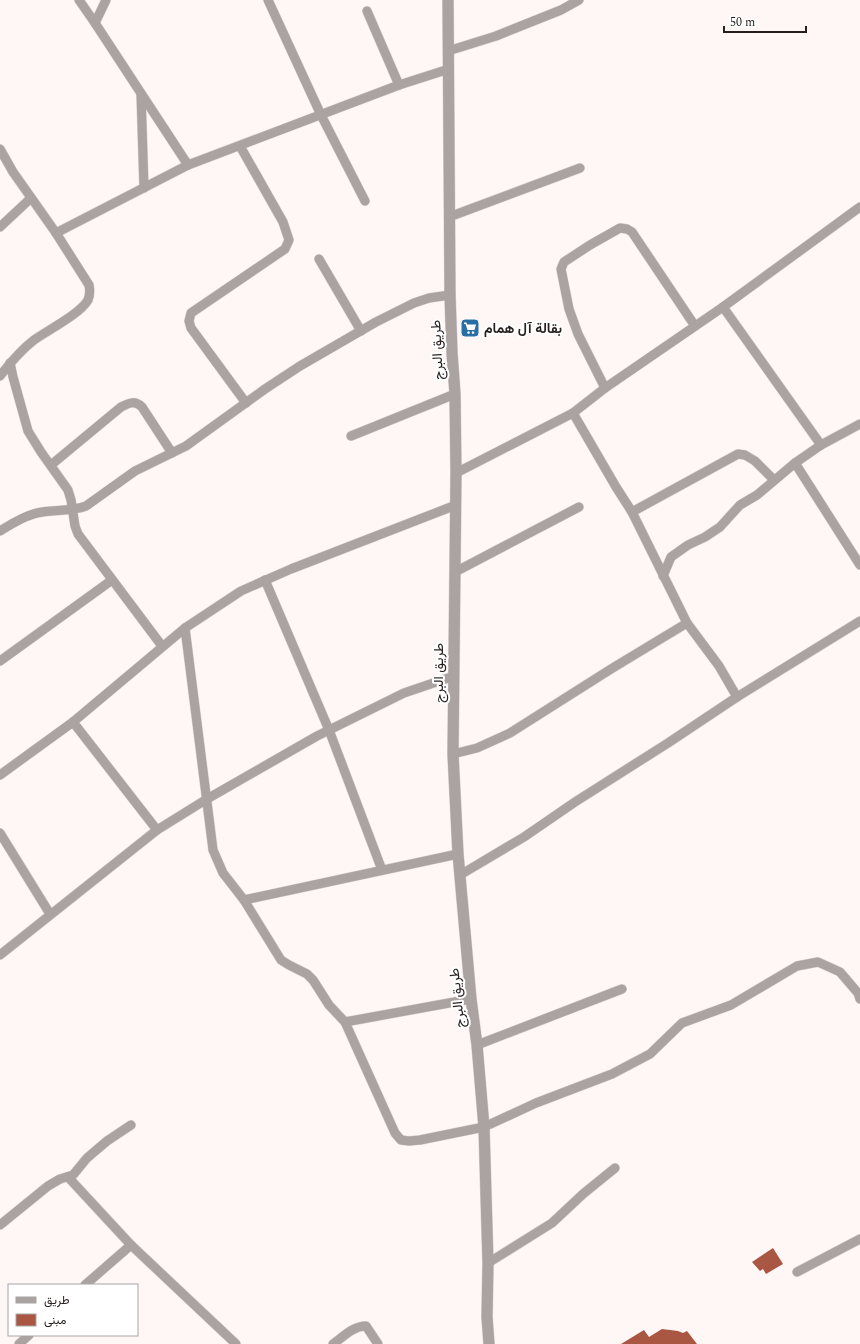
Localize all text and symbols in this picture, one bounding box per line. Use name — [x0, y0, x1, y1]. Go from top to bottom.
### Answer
scale bar — [724, 8, 806, 34]
text: 50 m — [730, 13, 755, 32]
supermarket icon: بقالة آل همام — [459, 317, 481, 339]
place label: بقالة آل همام — [484, 318, 562, 339]
street label: طريق البرج — [425, 319, 449, 381]
street label: طريق البرج — [428, 643, 449, 703]
street label: طريق البرج — [443, 967, 471, 1029]
legend — [8, 1284, 138, 1336]
text: طريق — [44, 1291, 70, 1310]
text: مبنى — [44, 1311, 66, 1330]

